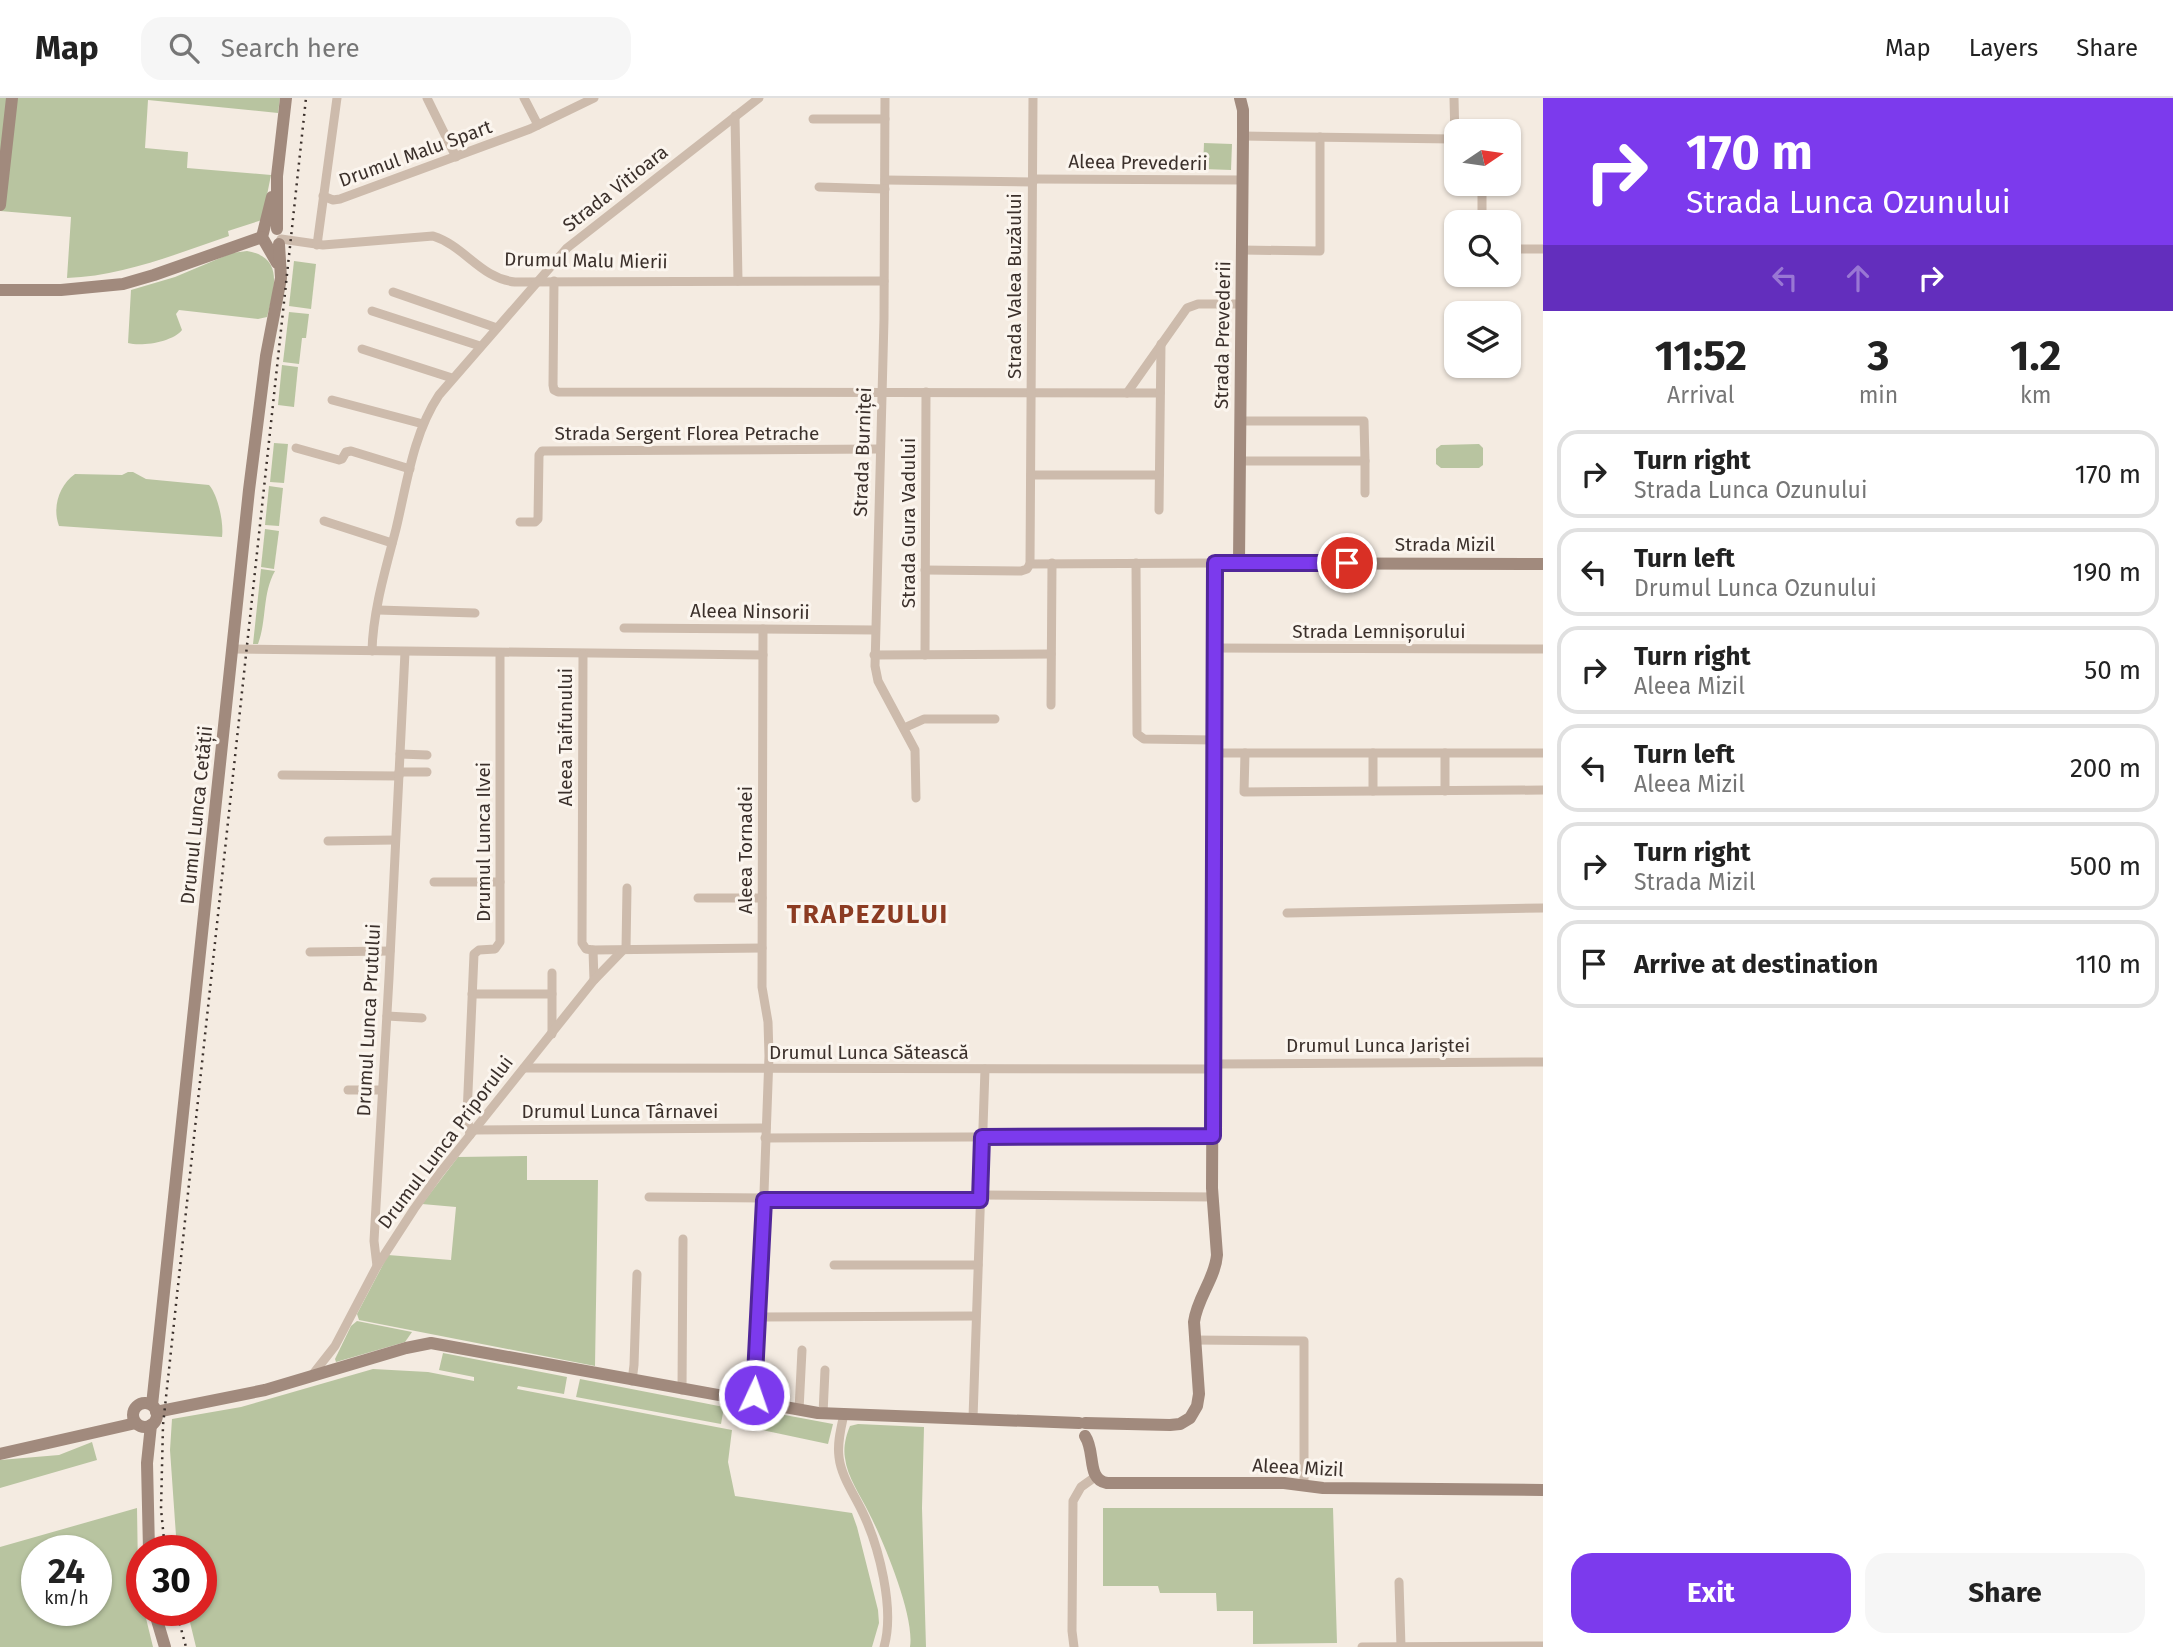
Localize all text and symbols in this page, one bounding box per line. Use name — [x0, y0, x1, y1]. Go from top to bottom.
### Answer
search box — [141, 17, 631, 80]
text: Map — [35, 28, 99, 68]
icon: search — [165, 29, 203, 67]
text: Search here — [221, 33, 360, 64]
text: Map — [1885, 34, 1931, 62]
text: Layers — [1969, 34, 2038, 62]
text: Share — [2076, 34, 2138, 62]
street label: Drumul Malu Spart — [336, 115, 495, 192]
north arrow — [1444, 119, 1521, 196]
map controls — [1444, 119, 1521, 378]
text: 170 m — [1686, 123, 1813, 182]
icon: right — [1571, 126, 1662, 217]
street label: Strada Vitioara — [558, 140, 673, 237]
street label: Aleea Prevederii — [1068, 150, 1208, 175]
text: Strada Lunca Ozunului — [1686, 183, 2011, 221]
street label: Strada Valea Buzăului — [1003, 193, 1026, 379]
button: search — [1444, 210, 1521, 287]
street label: Drumul Malu Mierii — [504, 248, 668, 273]
icon: left — [1766, 259, 1804, 297]
icon: ahead — [1839, 259, 1877, 297]
icon: right — [1912, 259, 1950, 297]
street label: Strada Prevederii — [1210, 261, 1235, 409]
button: layers — [1444, 301, 1521, 378]
text: 11:52 — [1655, 331, 1747, 381]
text: 3 — [1868, 331, 1889, 381]
text: 1.2 — [2010, 331, 2061, 381]
text: Arrival — [1667, 381, 1735, 409]
text: min — [1859, 381, 1898, 409]
text: km — [2020, 381, 2051, 409]
street label: Strada Burniței — [849, 387, 877, 517]
street label: Strada Sergent Florea Petrache — [555, 422, 819, 445]
street label: Strada Gura Vadului — [897, 438, 920, 608]
text: Turn right — [1634, 445, 1751, 476]
icon: right — [1575, 455, 1613, 493]
text: 170 m — [2075, 459, 2141, 490]
text: Strada Lunca Ozunului — [1634, 476, 1868, 504]
pin — [1317, 533, 1377, 593]
street label: Strada Mizil — [1395, 533, 1496, 556]
text: Turn left — [1634, 543, 1735, 574]
icon: arrive — [1328, 544, 1366, 582]
icon: left — [1575, 553, 1613, 591]
text: 190 m — [2072, 557, 2141, 588]
text: Drumul Lunca Ozunului — [1634, 574, 1877, 602]
street label: Aleea Ninsorii — [690, 599, 810, 624]
street label: Strada Lemnișorului — [1292, 620, 1466, 644]
text: Turn right — [1634, 641, 1751, 672]
icon: right — [1575, 651, 1613, 689]
text: 50 m — [2084, 655, 2141, 686]
street label: Aleea Taifunului — [554, 668, 577, 806]
text: Aleea Mizil — [1634, 672, 1745, 700]
street label: Drumul Lunca Cetății — [176, 725, 218, 906]
text: Turn left — [1634, 739, 1735, 770]
icon: left — [1575, 749, 1613, 787]
text: 200 m — [2070, 753, 2141, 784]
street label: Drumul Lunca Ilvei — [472, 762, 495, 922]
text: Aleea Mizil — [1634, 770, 1745, 798]
street label: Aleea Tornadei — [734, 786, 757, 914]
text: Turn right — [1634, 837, 1751, 868]
icon: right — [1575, 847, 1613, 885]
text: 500 m — [2070, 851, 2141, 882]
text: Strada Mizil — [1634, 868, 1755, 896]
district label: TRAPEZULUI — [787, 899, 949, 930]
street label: Drumul Lunca Prutului — [352, 923, 385, 1117]
icon: arrive — [1575, 945, 1613, 983]
text: Arrive at destination — [1634, 949, 1878, 980]
text: 110 m — [2075, 949, 2141, 980]
street label: Drumul Lunca Jariștei — [1286, 1034, 1470, 1058]
street label: Drumul Lunca Sătească — [769, 1041, 969, 1064]
street label: Drumul Lunca Priporului — [373, 1051, 518, 1233]
street label: Drumul Lunca Târnavei — [522, 1100, 718, 1123]
position arrow — [717, 1358, 791, 1432]
street label: Aleea Mizil — [1252, 1454, 1345, 1481]
speed limit sign: 30 — [126, 1535, 217, 1626]
text: 24 — [48, 1550, 85, 1592]
button: Exit — [1571, 1553, 1851, 1633]
button: Share — [1865, 1553, 2145, 1633]
text: km/h — [44, 1587, 89, 1609]

